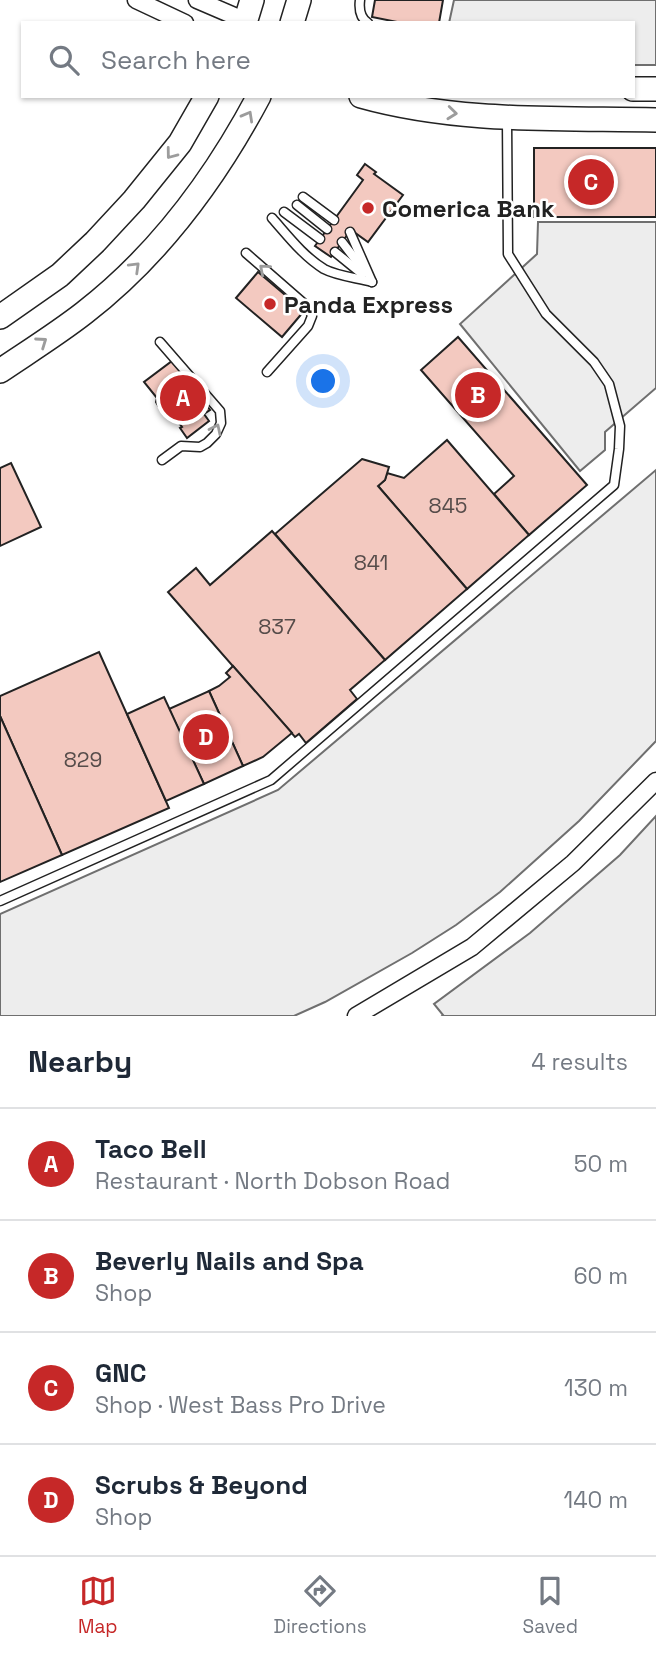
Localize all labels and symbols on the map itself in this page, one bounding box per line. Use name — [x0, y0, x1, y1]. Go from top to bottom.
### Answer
one-way arrow — [447, 106, 458, 121]
one-way arrow — [240, 111, 253, 124]
one-way arrow — [167, 146, 180, 159]
pin: C — [568, 156, 614, 208]
place label: Comerica Bank — [382, 193, 555, 224]
marker: Comerica Bank — [360, 200, 376, 216]
one-way arrow — [127, 262, 140, 275]
one-way arrow — [259, 265, 272, 277]
place label: Panda Express — [284, 289, 453, 320]
marker: Panda Express — [262, 296, 278, 312]
one-way arrow — [34, 338, 47, 350]
your location — [306, 364, 340, 398]
pin: B — [455, 369, 501, 421]
pin: A — [160, 372, 206, 424]
one-way arrow — [208, 424, 221, 437]
house number: 845 — [429, 492, 467, 519]
house number: 841 — [354, 549, 388, 576]
house number: 837 — [258, 613, 296, 640]
pin: D — [183, 711, 229, 763]
house number: 829 — [64, 746, 102, 773]

